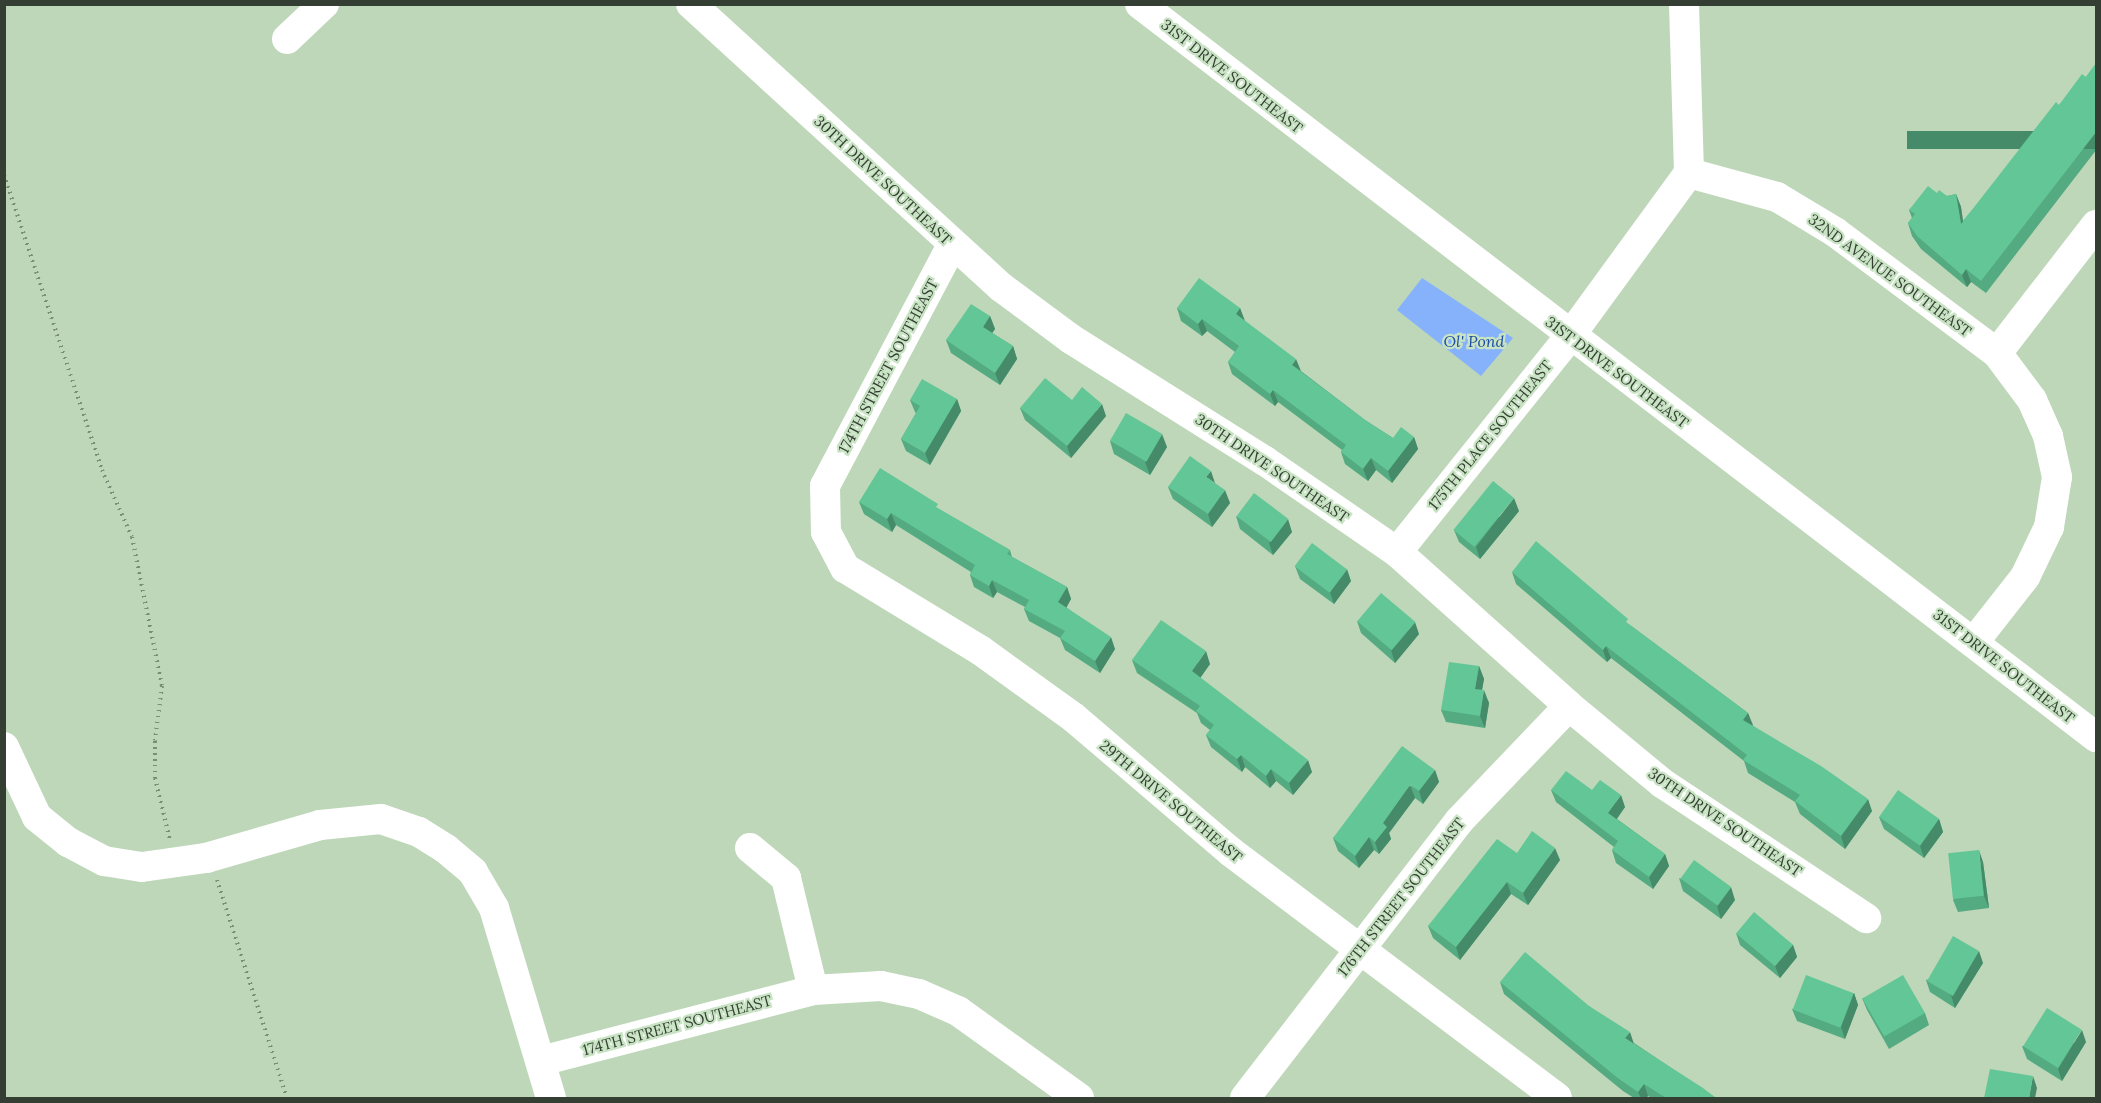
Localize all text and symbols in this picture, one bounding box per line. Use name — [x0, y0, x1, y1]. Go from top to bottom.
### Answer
street label: 31ST DRIVE SOUTHEAST — [1158, 15, 1306, 137]
street label: 30TH DRIVE SOUTHEAST — [811, 112, 955, 248]
street label: 32ND AVENUE SOUTHEAST — [1805, 210, 1975, 340]
street label: 174TH STREET SOUTHEAST — [834, 276, 942, 456]
street label: 31ST DRIVE SOUTHEAST — [1542, 312, 1692, 432]
water label: Ol' Pond — [1444, 331, 1504, 351]
street label: 175TH PLACE SOUTHEAST — [1424, 357, 1556, 513]
street label: 30TH DRIVE SOUTHEAST — [1192, 410, 1352, 526]
street label: 31ST DRIVE SOUTHEAST — [1930, 605, 2078, 727]
street label: 29TH DRIVE SOUTHEAST — [1096, 736, 1246, 866]
street label: 30TH DRIVE SOUTHEAST — [1645, 764, 1805, 880]
street label: 176TH STREET SOUTHEAST — [1334, 814, 1468, 980]
street label: 174TH STREET SOUTHEAST — [580, 991, 774, 1059]

